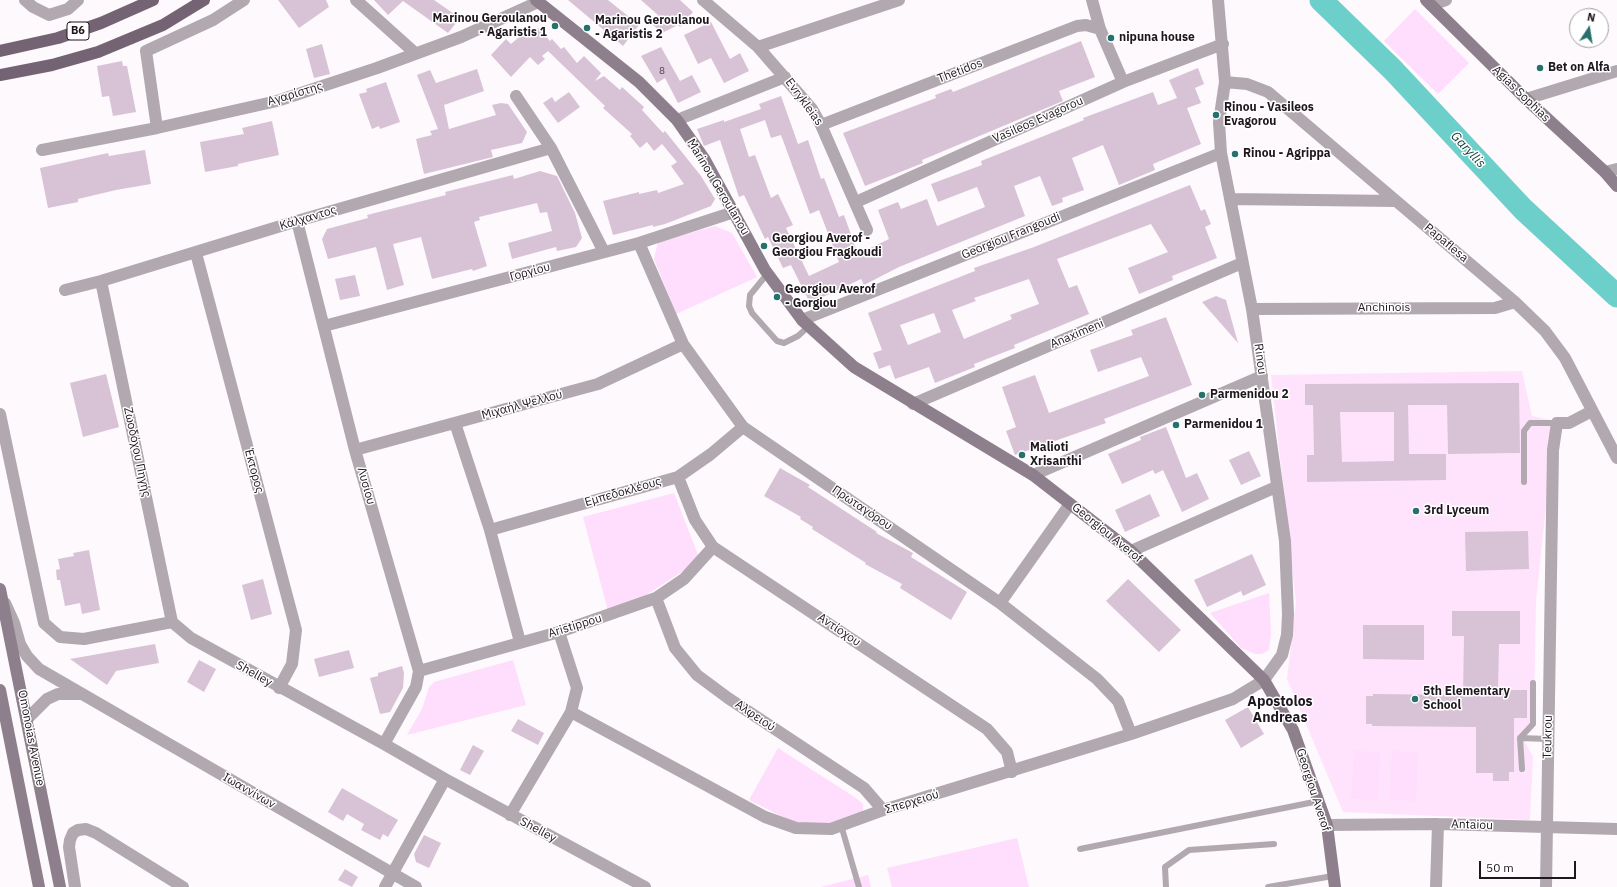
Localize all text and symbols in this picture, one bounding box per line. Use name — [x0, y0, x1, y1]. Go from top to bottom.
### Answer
north arrow — [1569, 8, 1609, 48]
text: N — [1586, 10, 1597, 25]
place label: Marinou Geroulanou - Agaristis 1 — [433, 12, 547, 40]
place label: Marinou Geroulanou - Agaristis 2 — [595, 14, 709, 42]
marker: Marinou Geroulanou - Agaristis 1 — [550, 21, 560, 31]
road number: B6 — [67, 22, 89, 40]
marker: Marinou Geroulanou - Agaristis 2 — [582, 23, 592, 33]
place label: nipuna house — [1119, 31, 1195, 45]
marker: nipuna house — [1106, 33, 1116, 43]
street label: Thetidos — [935, 56, 985, 86]
place label: Bet on Alfa — [1548, 61, 1610, 75]
street label: Agias Sophias — [1489, 63, 1553, 125]
marker: Bet on Alfa — [1535, 63, 1545, 73]
house number: 8 — [659, 65, 665, 77]
street label: Evrykleias — [782, 76, 826, 128]
street label: Αγαρίστης — [266, 79, 324, 109]
street label: Vasileos Evagorou — [991, 94, 1085, 146]
place label: Rinou - Vasileos Evagorou — [1224, 101, 1314, 129]
marker: Rinou - Vasileos Evagorou — [1211, 110, 1221, 120]
water label: Garyllis — [1447, 129, 1489, 171]
street label: Marinou Geroulanou — [684, 136, 752, 238]
place label: Rinou - Agrippa — [1243, 147, 1331, 161]
marker: Rinou - Agrippa — [1230, 149, 1240, 159]
street label: Κάλχαντος — [278, 203, 338, 233]
street label: Georgiou Frangoudi — [959, 210, 1063, 262]
street label: Papaflesa — [1421, 220, 1471, 266]
place label: Georgiou Averof - Georgiou Fragkoudi — [772, 232, 882, 260]
marker: Georgiou Averof - Georgiou Fragkoudi — [759, 241, 769, 251]
street label: Γοργίου — [508, 260, 552, 284]
place label: Georgiou Averof - Gorgiou — [785, 283, 875, 311]
marker: Georgiou Averof - Gorgiou — [772, 292, 782, 302]
street label: Anchinois — [1358, 301, 1410, 315]
street label: Anaximeni — [1048, 316, 1106, 352]
street label: Rinou — [1251, 343, 1269, 375]
street label: Μιχαήλ Ψελλού — [480, 387, 564, 423]
place label: Parmenidou 2 — [1210, 388, 1289, 402]
marker: Parmenidou 2 — [1197, 390, 1207, 400]
street label: Ζωοδόχου Πηγής — [120, 406, 154, 498]
place label: Parmenidou 1 — [1184, 418, 1263, 432]
marker: Parmenidou 1 — [1171, 420, 1181, 430]
place label: Malioti Xrisanthi — [1030, 441, 1082, 469]
street label: Έκτορος — [241, 447, 267, 495]
marker: Malioti Xrisanthi — [1017, 450, 1027, 460]
street label: Λυσίου — [354, 466, 378, 506]
street label: Εμπεδοκλέους — [583, 474, 663, 510]
street label: Πρωταγόρου — [829, 483, 895, 533]
street label: Georgiou Averof — [1069, 500, 1145, 566]
place label: 3rd Lyceum — [1424, 504, 1489, 518]
marker: 3rd Lyceum — [1411, 506, 1421, 516]
street label: Αντίοχου — [815, 610, 863, 650]
street label: Aristippou — [546, 611, 604, 641]
street label: Shelley — [233, 658, 275, 690]
place label: 5th Elementary School — [1423, 685, 1510, 713]
street label: Omonoias Avenue — [15, 689, 47, 787]
district label: Apostolos Andreas — [1247, 694, 1313, 726]
marker: 5th Elementary School — [1410, 694, 1420, 704]
street label: Αλφειού — [732, 697, 778, 735]
street label: Teukrou — [1540, 715, 1556, 759]
street label: Georgiou Averof — [1293, 747, 1333, 833]
street label: Ιωαννίνων — [220, 770, 278, 812]
street label: Σπερχειού — [883, 787, 941, 817]
street label: Shelley — [517, 814, 559, 846]
street label: Antaiou — [1451, 817, 1493, 833]
scale bar — [1481, 853, 1578, 879]
text: 50 m — [1486, 860, 1514, 875]

